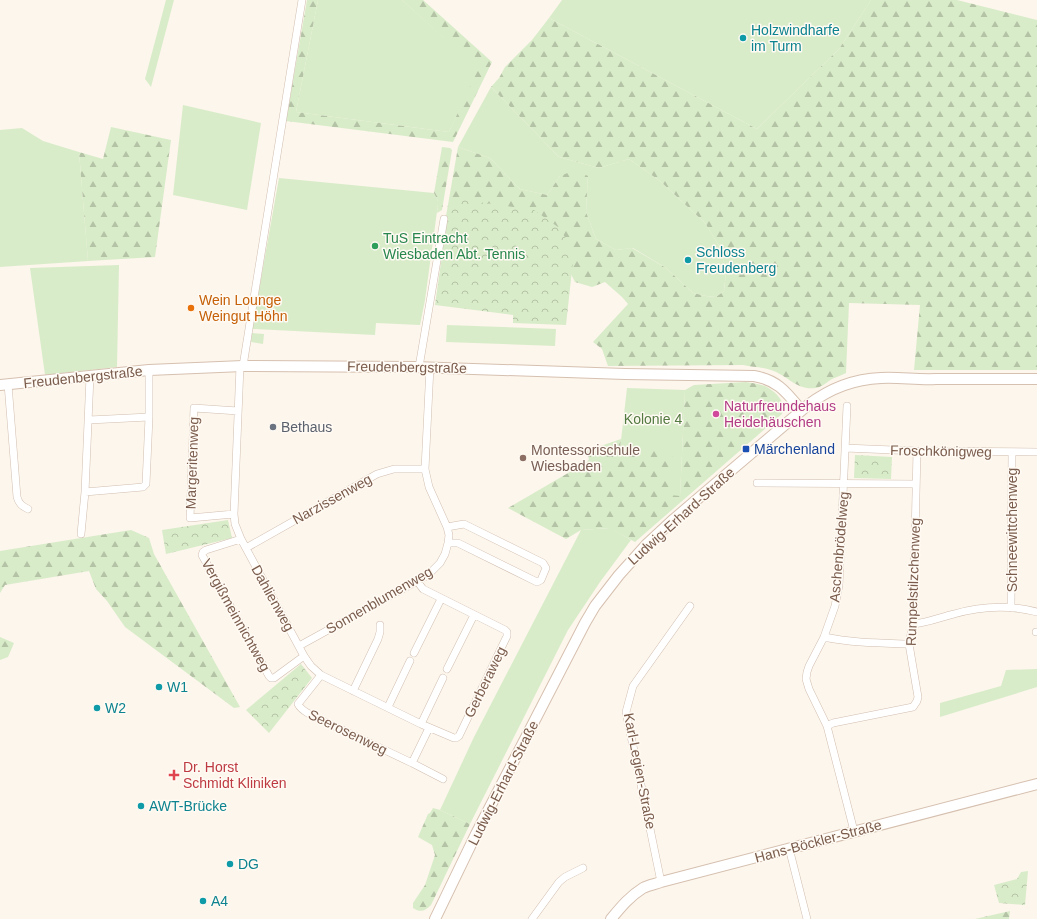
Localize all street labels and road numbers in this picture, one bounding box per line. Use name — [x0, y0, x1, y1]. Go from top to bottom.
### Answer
street label: Freudenbergstraße — [347, 358, 467, 376]
street label: Freudenbergstraße — [23, 363, 144, 391]
street label: Margeritenweg — [182, 416, 202, 510]
street label: Froschkönigweg — [890, 442, 992, 460]
street label: Ludwig-Erhard-Straße — [624, 464, 738, 568]
street label: Schneewittchenweg — [1004, 468, 1020, 592]
street label: Narzissenweg — [290, 471, 374, 527]
street label: Aschenbrödelweg — [826, 491, 852, 603]
street label: Rumpelstilzchenweg — [903, 518, 923, 646]
street label: Vergißmeinnichtweg — [198, 556, 274, 674]
street label: Dahlienweg — [248, 562, 298, 634]
street label: Sonnenblumenweg — [323, 563, 435, 637]
street label: Gerberaweg — [461, 644, 509, 720]
street label: Seerosenweg — [306, 706, 390, 758]
street label: Karl-Legien-Straße — [621, 711, 659, 831]
street label: Ludwig-Erhard-Straße — [465, 718, 541, 848]
street label: Hans-Böckler-Straße — [753, 816, 883, 866]

